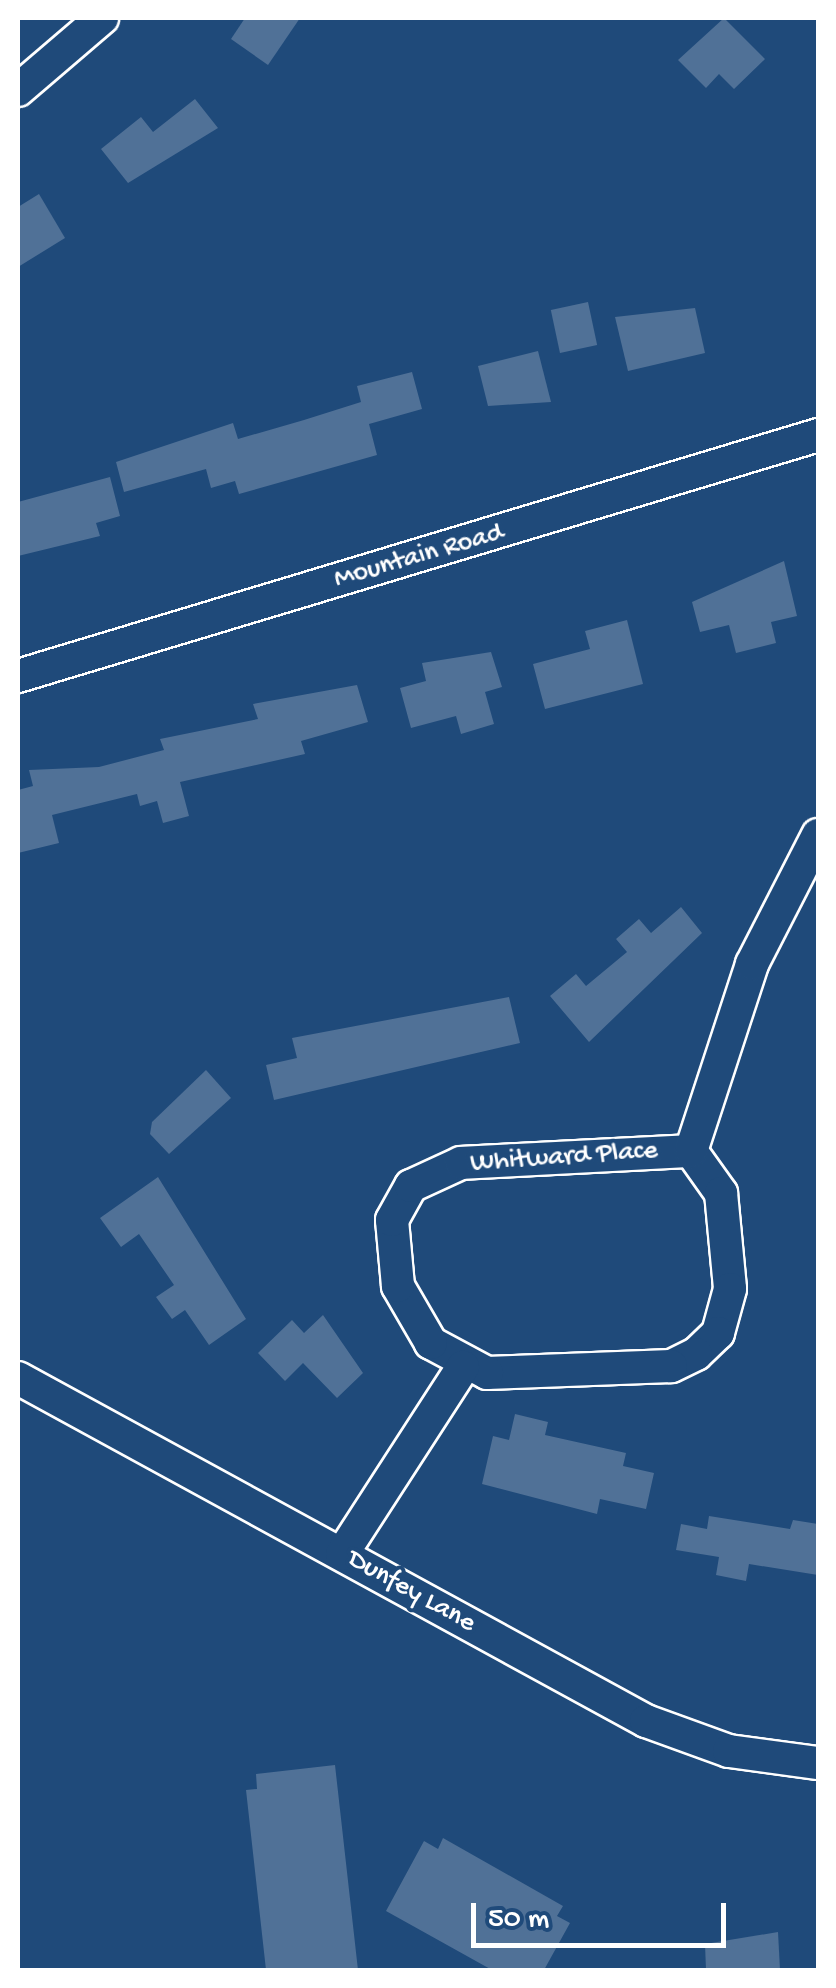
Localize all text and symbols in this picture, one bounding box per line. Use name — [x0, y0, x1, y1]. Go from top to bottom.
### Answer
street label: Mountain Road — [330, 517, 508, 597]
street label: Whitward Place — [469, 1135, 659, 1181]
street label: Dunfey Lane — [341, 1543, 481, 1641]
scale bar — [476, 1883, 731, 1945]
text: 50 m — [488, 1903, 549, 1938]

